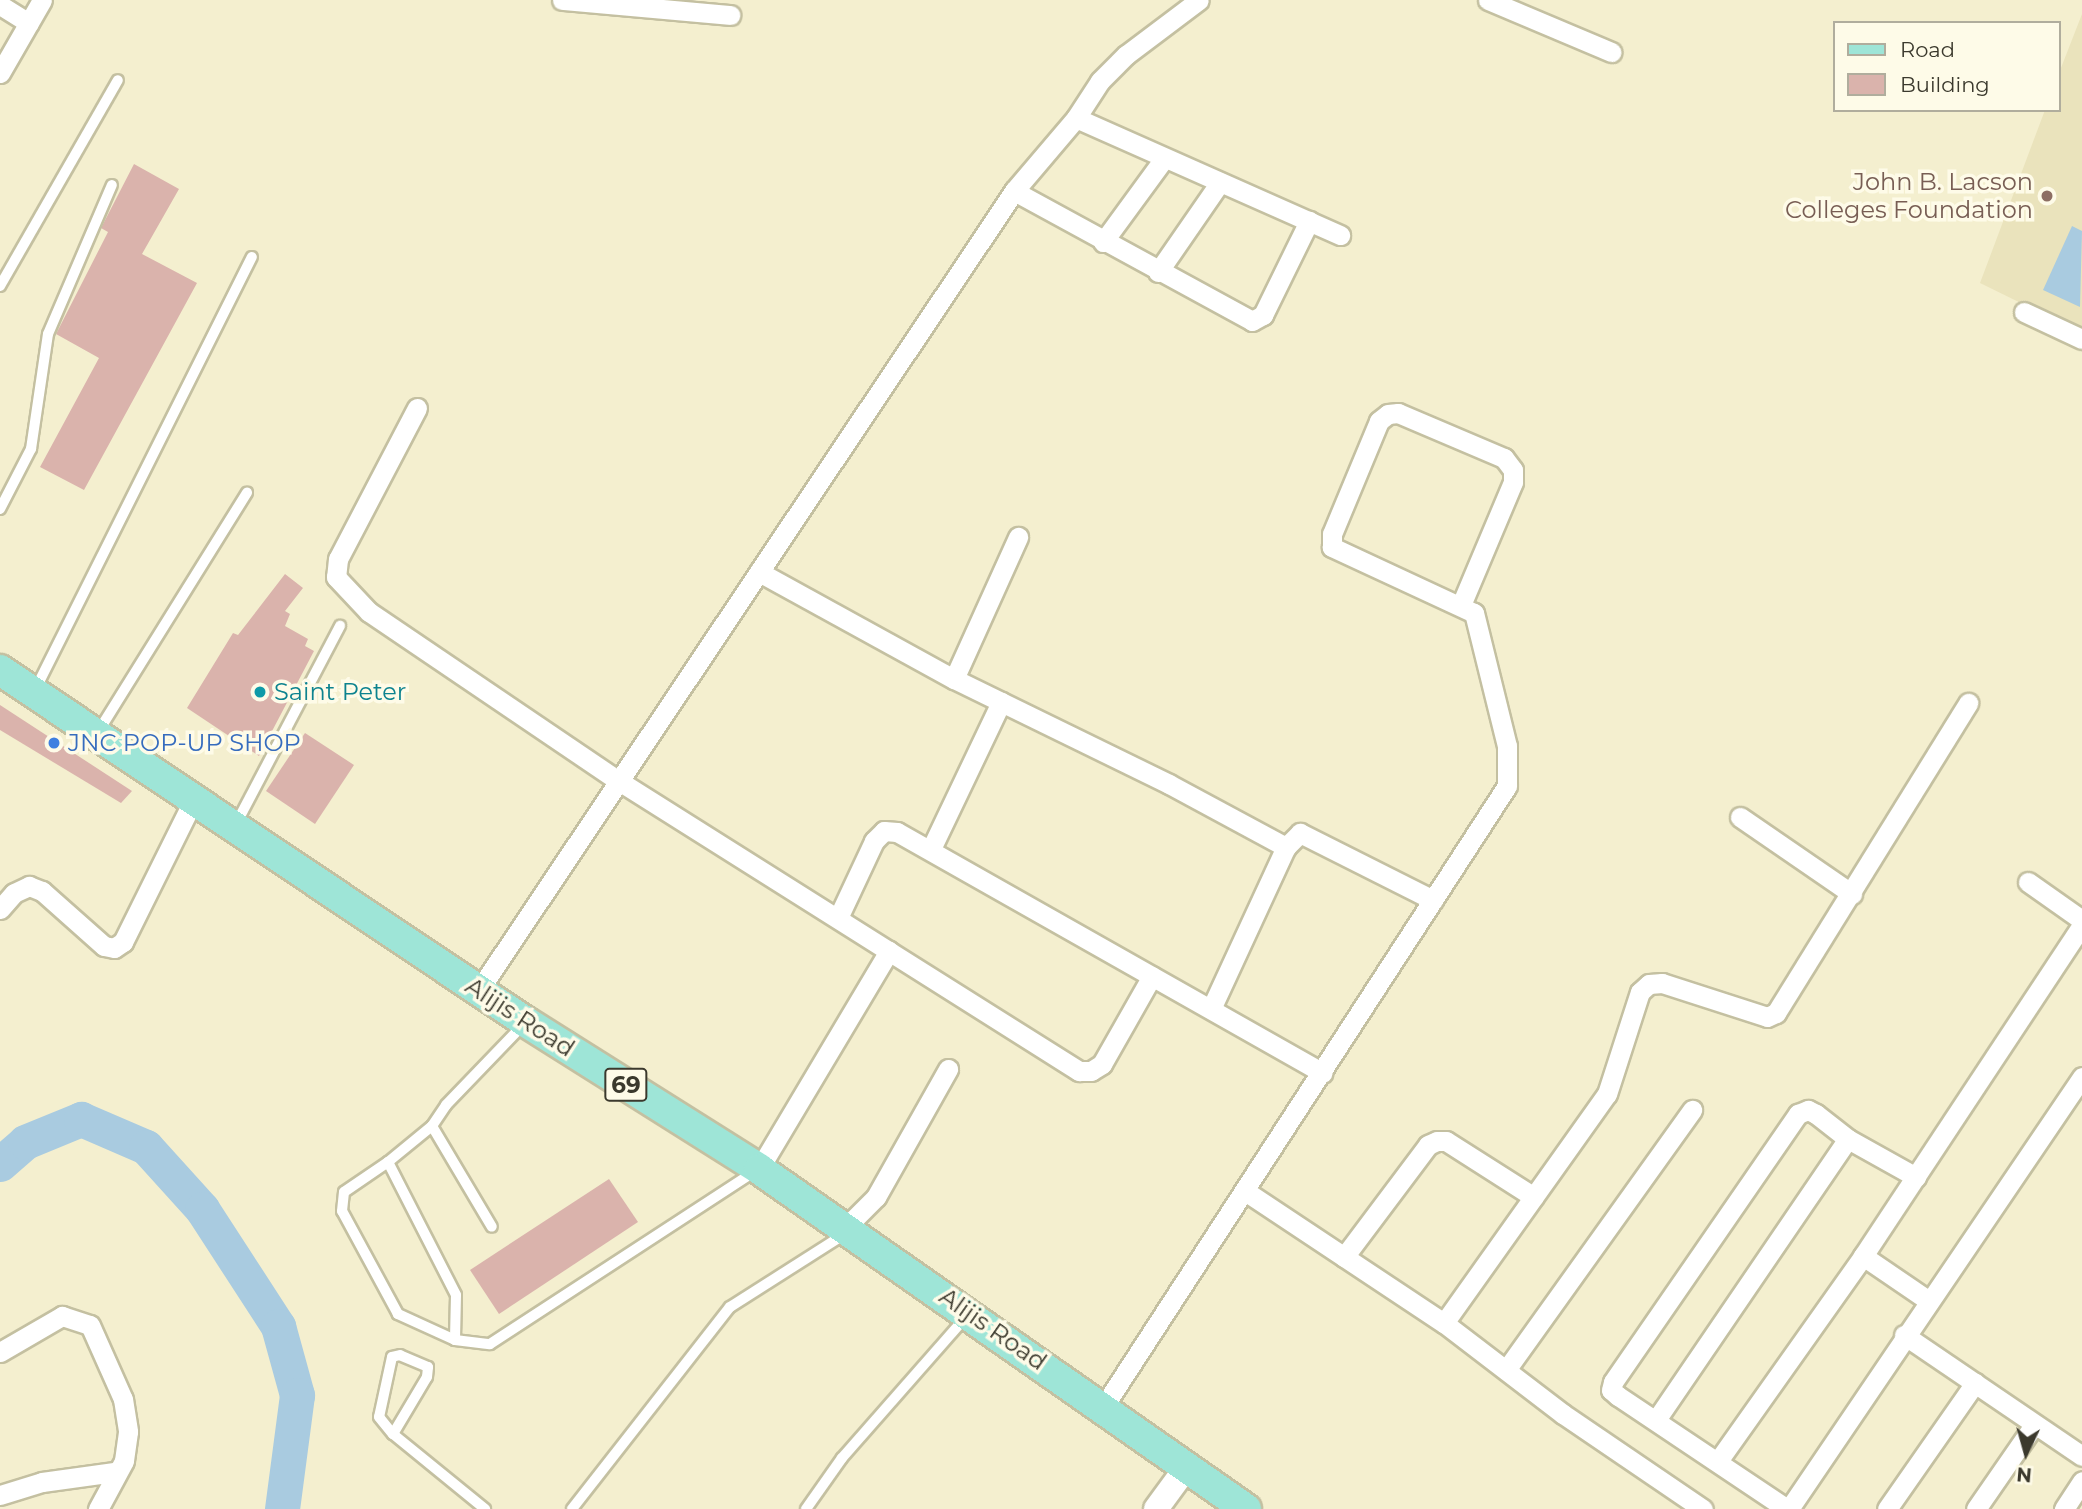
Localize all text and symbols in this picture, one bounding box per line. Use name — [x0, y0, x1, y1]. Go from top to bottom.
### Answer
legend — [1834, 21, 2061, 112]
text: Road — [1900, 37, 1955, 62]
text: Building — [1900, 72, 1990, 97]
place label: John B. Lacson Colleges Foundation — [1785, 168, 2033, 224]
marker: John B. Lacson Colleges Foundation — [2039, 188, 2055, 204]
place label: Saint Peter — [274, 678, 406, 706]
marker: Saint Peter — [252, 684, 268, 700]
place label: JNC POP-UP SHOP — [68, 729, 301, 757]
marker: JNC POP-UP SHOP — [46, 735, 62, 751]
street label: Alijis Road — [460, 971, 580, 1063]
road number: 69 — [603, 1066, 649, 1104]
street label: Alijis Road — [934, 1282, 1052, 1376]
north arrow — [1991, 1418, 2061, 1488]
text: N — [2015, 1462, 2033, 1487]

